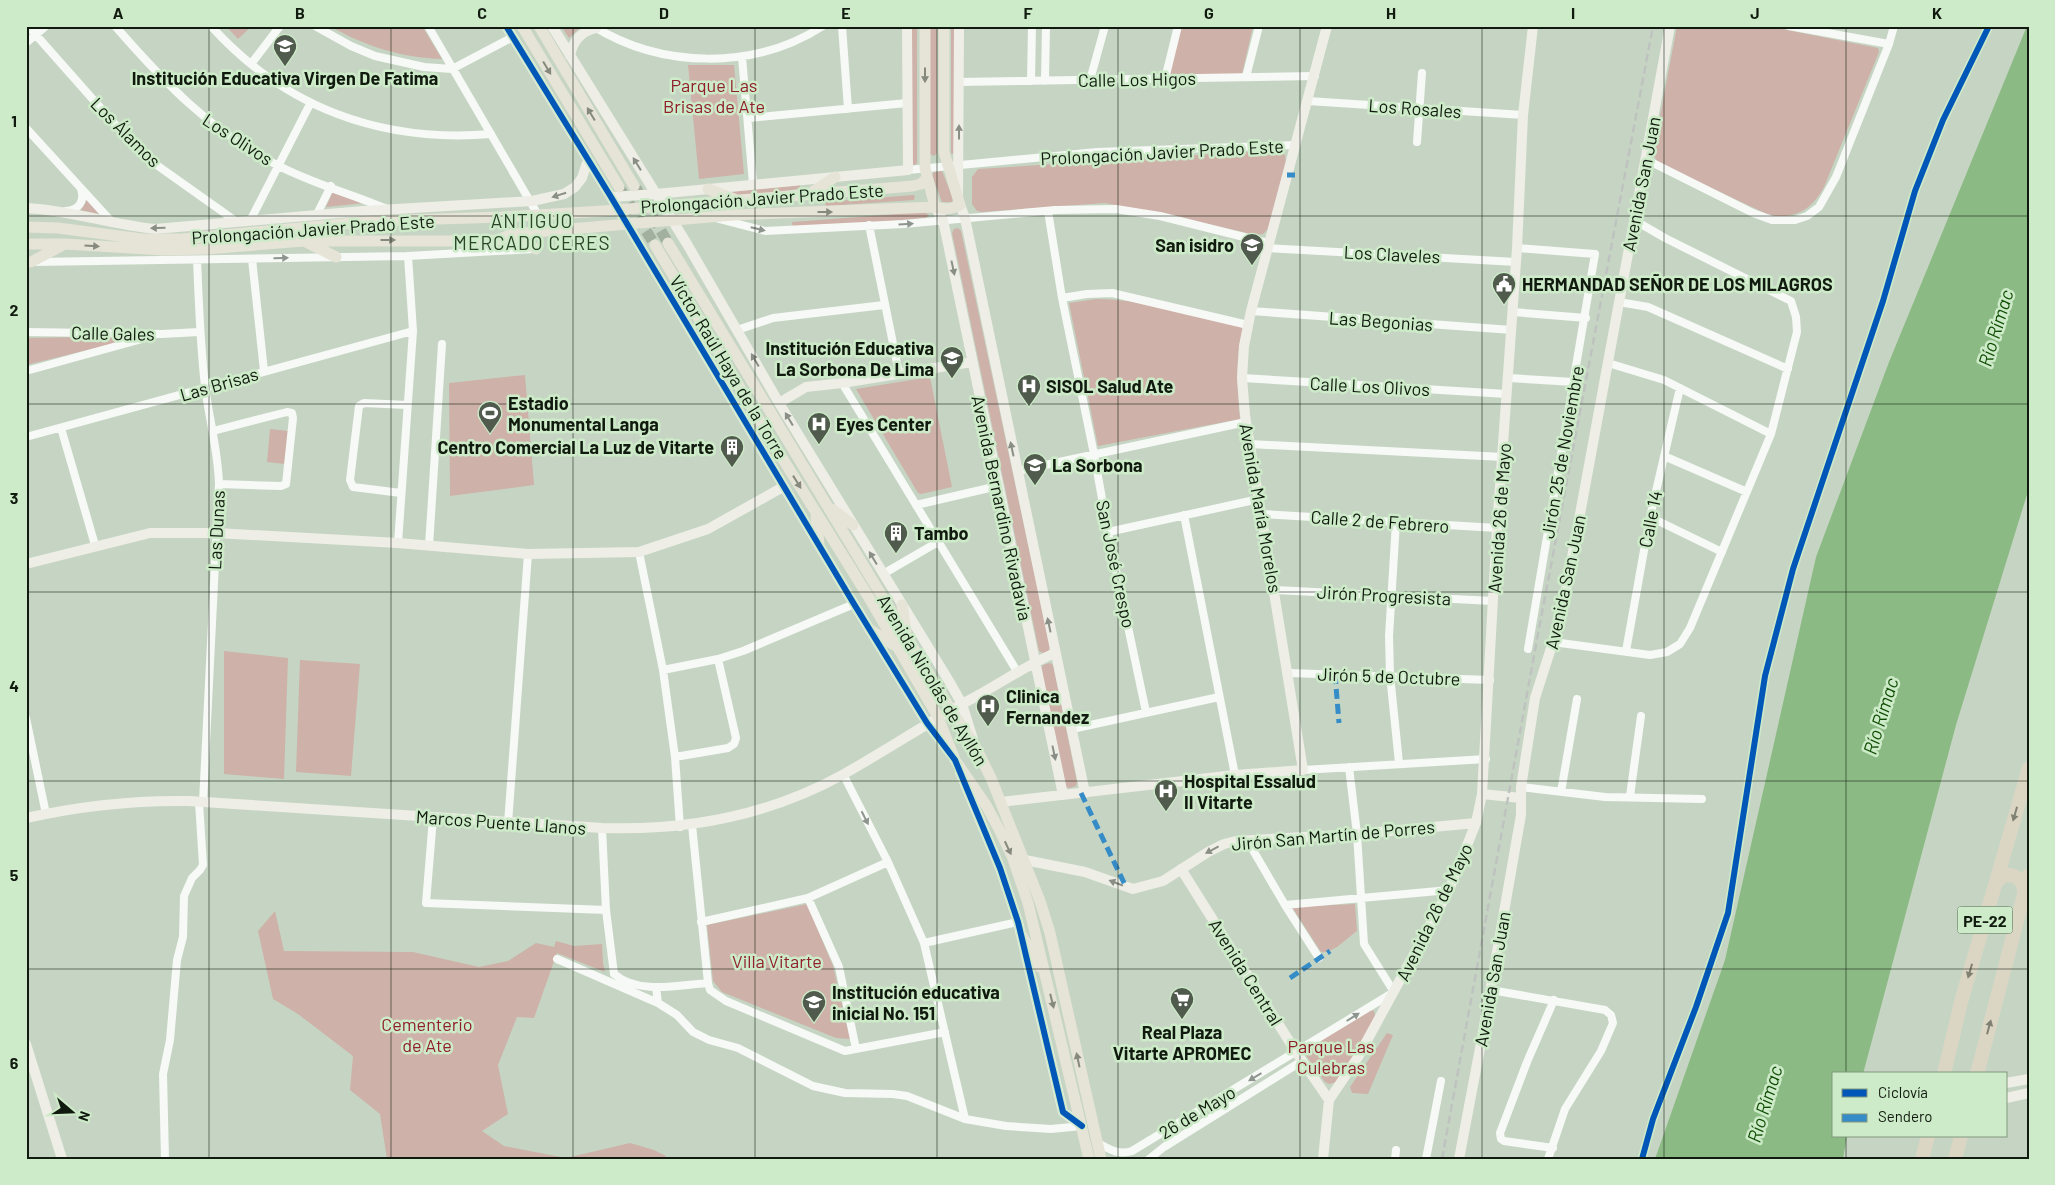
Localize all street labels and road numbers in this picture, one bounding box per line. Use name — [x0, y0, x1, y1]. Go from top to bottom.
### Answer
street label: Calle Los Higos — [1078, 67, 1196, 91]
street label: Los Álamos — [86, 92, 166, 172]
street label: Los Rosales — [1368, 94, 1462, 122]
street label: Los Olivos — [199, 108, 277, 170]
street label: Avenida San Juan — [1617, 115, 1665, 253]
street label: Prolongación Javier Prado Este — [1040, 135, 1284, 169]
street label: Prolongación Javier Prado Este — [640, 179, 884, 217]
street label: Prolongación Javier Prado Este — [191, 210, 435, 248]
street label: Los Claveles — [1343, 240, 1441, 268]
street label: Víctor Raúl Haya de la Torre — [665, 271, 793, 463]
street label: Las Begonias — [1328, 306, 1434, 336]
street label: Calle Gales — [71, 321, 155, 345]
street label: Las Brisas — [177, 362, 261, 406]
street label: Jirón 25 de Noviembre — [1536, 364, 1588, 540]
street label: Calle Los Olivos — [1309, 372, 1431, 400]
street label: Avenida Bernardino Rivadavia — [967, 393, 1037, 623]
street label: Avenida María Morelos — [1235, 422, 1287, 594]
street label: Avenida 26 de Mayo — [1483, 442, 1515, 594]
street label: Calle 14 — [1634, 489, 1666, 549]
street label: Las Dunas — [203, 490, 229, 570]
street label: San José Crespo — [1092, 498, 1140, 630]
street label: Calle 2 de Febrero — [1310, 505, 1450, 537]
street label: Avenida San Juan — [1540, 513, 1590, 651]
street label: Jirón Progresista — [1316, 580, 1452, 610]
street label: Avenida Nicolás de Ayllón — [873, 590, 993, 770]
street label: Jirón 5 de Octubre — [1317, 663, 1461, 689]
street label: Marcos Puente Llanos — [415, 805, 587, 839]
street label: Jirón San Martín de Porres — [1230, 815, 1436, 855]
street label: Avenida 26 de Mayo — [1391, 840, 1477, 984]
road number: PE-22 — [1958, 906, 2012, 934]
street label: Avenida San Juan — [1469, 910, 1515, 1048]
street label: Avenida Central — [1204, 915, 1288, 1029]
street label: 26 de Mayo — [1155, 1081, 1239, 1143]

